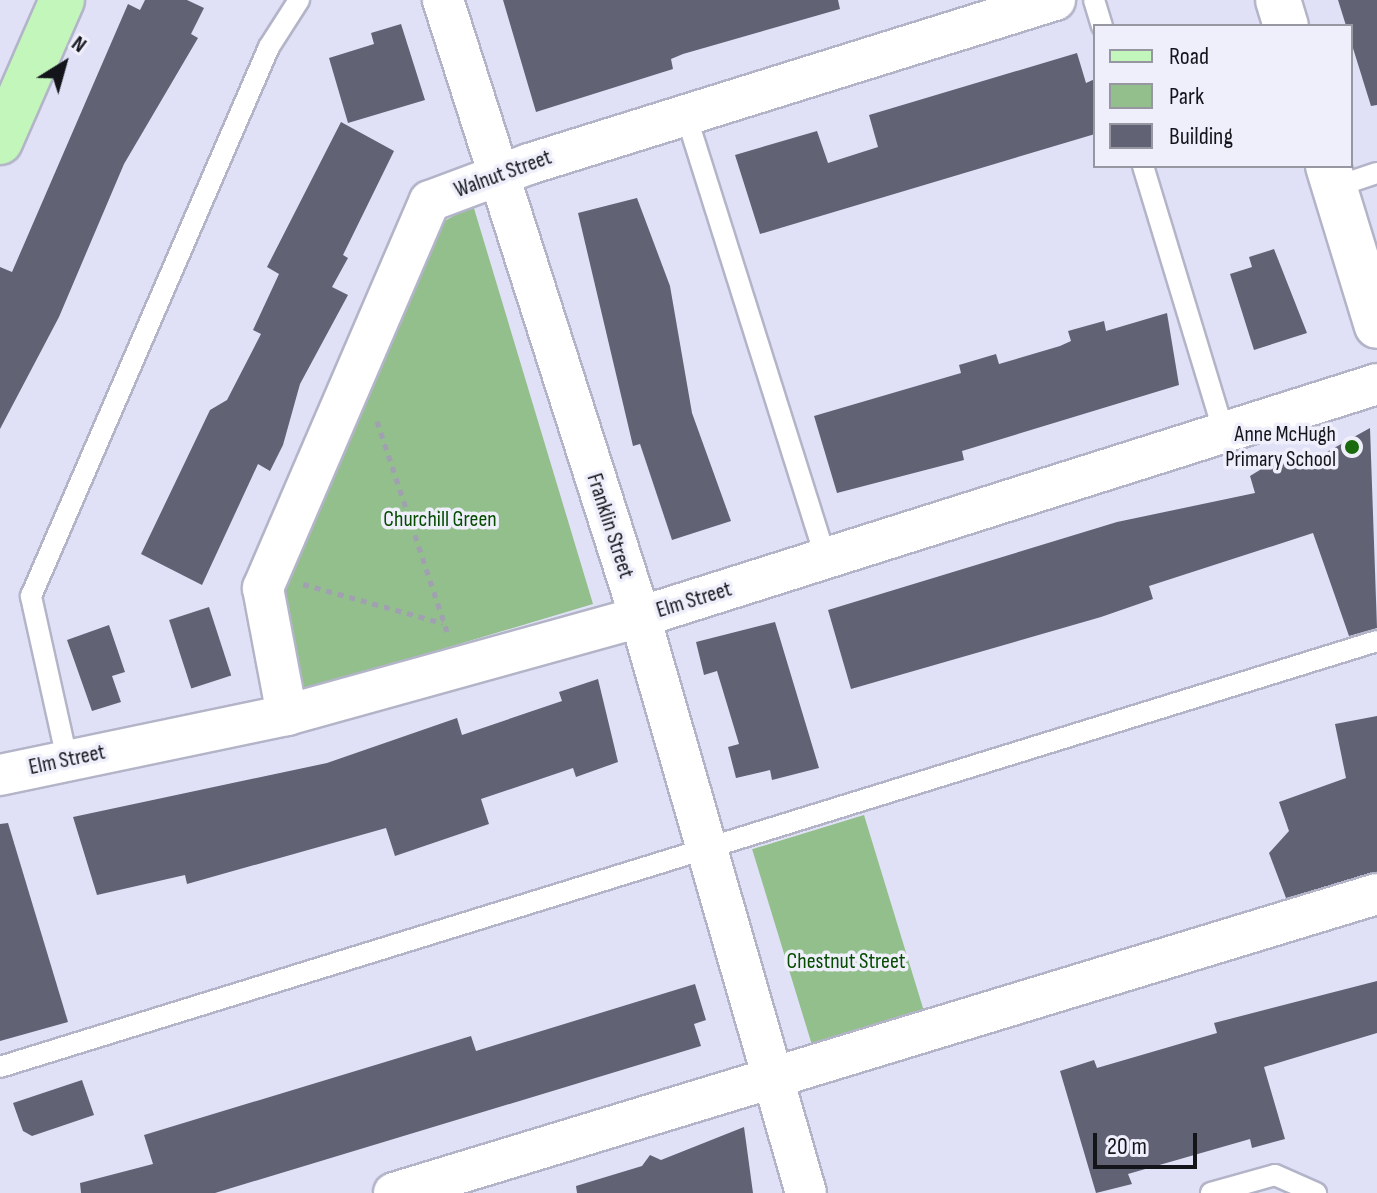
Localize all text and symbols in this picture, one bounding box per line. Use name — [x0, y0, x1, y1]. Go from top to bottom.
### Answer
north arrow — [24, 24, 104, 104]
legend — [1093, 24, 1353, 168]
text: N — [66, 30, 92, 59]
text: Road — [1169, 42, 1209, 71]
text: Park — [1169, 82, 1204, 111]
text: Building — [1169, 122, 1233, 151]
street label: Walnut Street — [451, 144, 555, 204]
place label: Anne McHugh Primary School — [1225, 421, 1336, 472]
marker: Anne McHugh Primary School — [1343, 438, 1361, 456]
street label: Franklin Street — [581, 470, 639, 582]
park label: Churchill Green — [383, 507, 497, 533]
street label: Elm Street — [653, 576, 735, 624]
street label: Elm Street — [27, 739, 107, 781]
park label: Chestnut Street — [787, 949, 905, 975]
scale bar — [1097, 1117, 1201, 1167]
text: 20 m — [1107, 1132, 1147, 1161]

